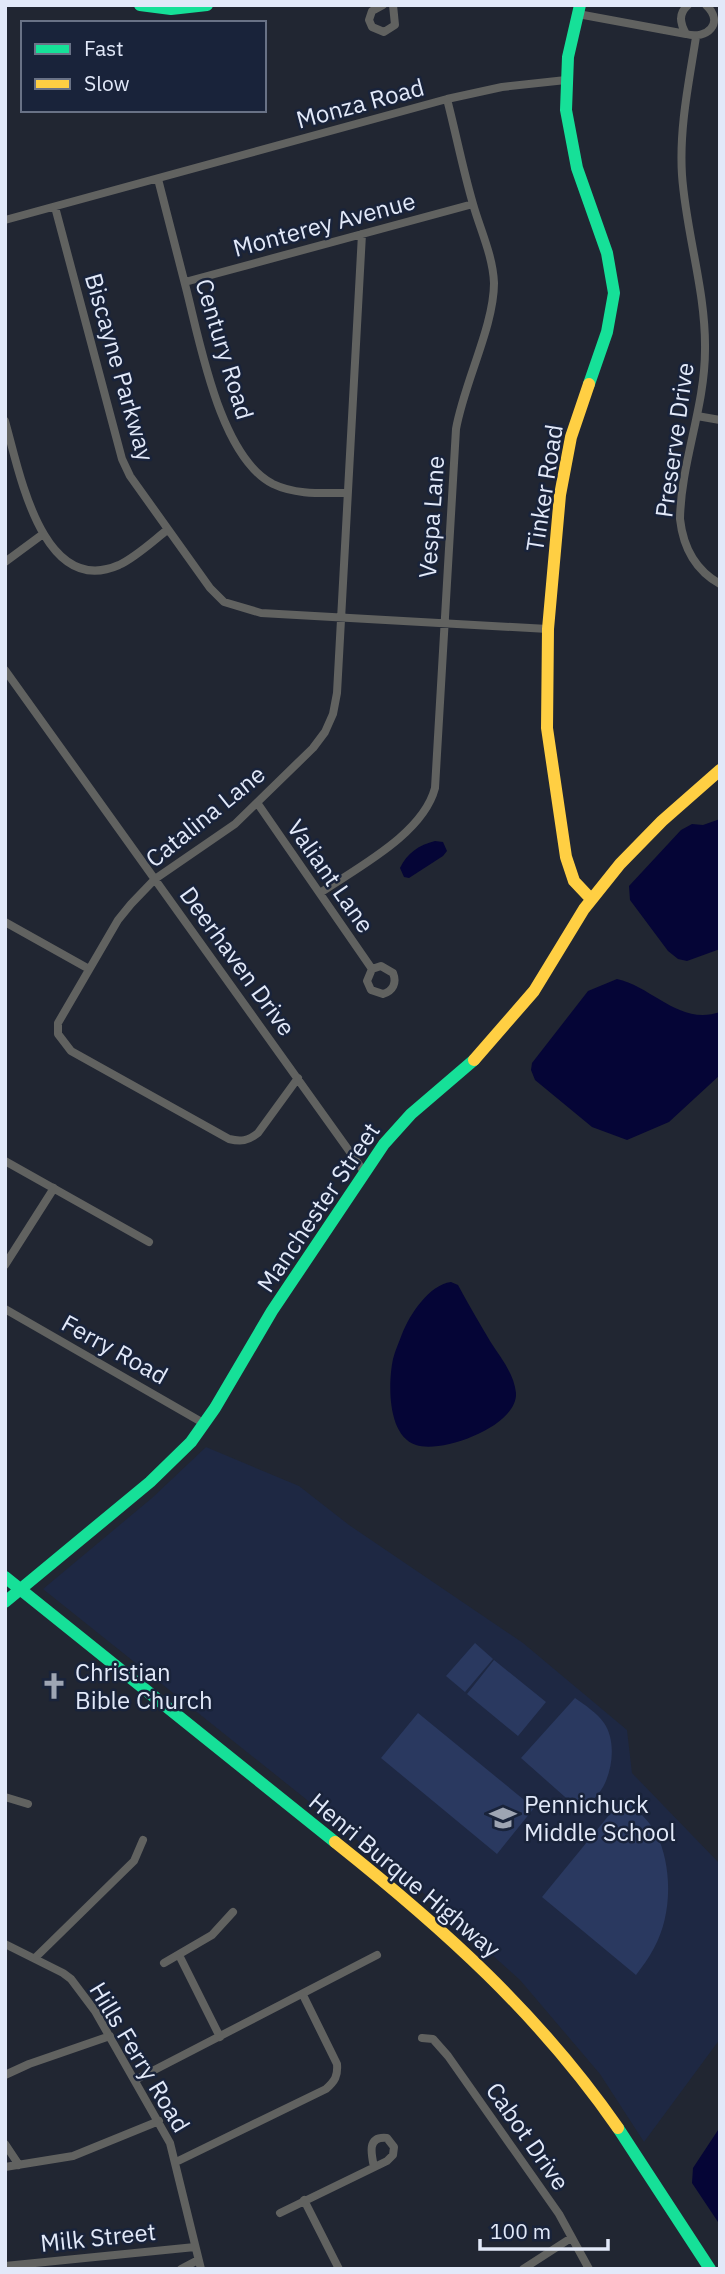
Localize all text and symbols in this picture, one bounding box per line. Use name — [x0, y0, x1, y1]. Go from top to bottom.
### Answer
legend — [21, 21, 266, 112]
text: Fast — [84, 34, 124, 62]
text: Slow — [84, 69, 130, 97]
street label: Monza Road — [292, 71, 428, 135]
street label: Monterey Avenue — [229, 184, 419, 264]
street label: Biscayne Parkway — [78, 269, 162, 465]
street label: Century Road — [188, 275, 262, 423]
street label: Preserve Drive — [647, 360, 701, 520]
street label: Tinker Road — [518, 422, 570, 554]
street label: Vespa Lane — [411, 455, 451, 579]
street label: Catalina Lane — [138, 758, 272, 874]
street label: Valiant Lane — [280, 813, 382, 939]
street label: Deerhaven Drive — [173, 880, 303, 1042]
street label: Manchester Street — [249, 1116, 387, 1298]
street label: Ferry Road — [56, 1307, 174, 1391]
place label: Christian Bible Church — [75, 1656, 213, 1716]
church icon: Christian Bible Church — [39, 1671, 69, 1701]
street label: Henri Burque Highway — [303, 1785, 507, 1965]
place label: Pennichuck Middle School — [524, 1788, 676, 1848]
school or university icon: Pennichuck Middle School — [488, 1803, 518, 1833]
street label: Hills Ferry Road — [83, 1976, 197, 2138]
street label: Cabot Drive — [479, 2076, 577, 2196]
scale bar — [480, 2208, 608, 2252]
street label: Milk Street — [39, 2215, 157, 2259]
text: 100 m — [490, 2217, 551, 2245]

